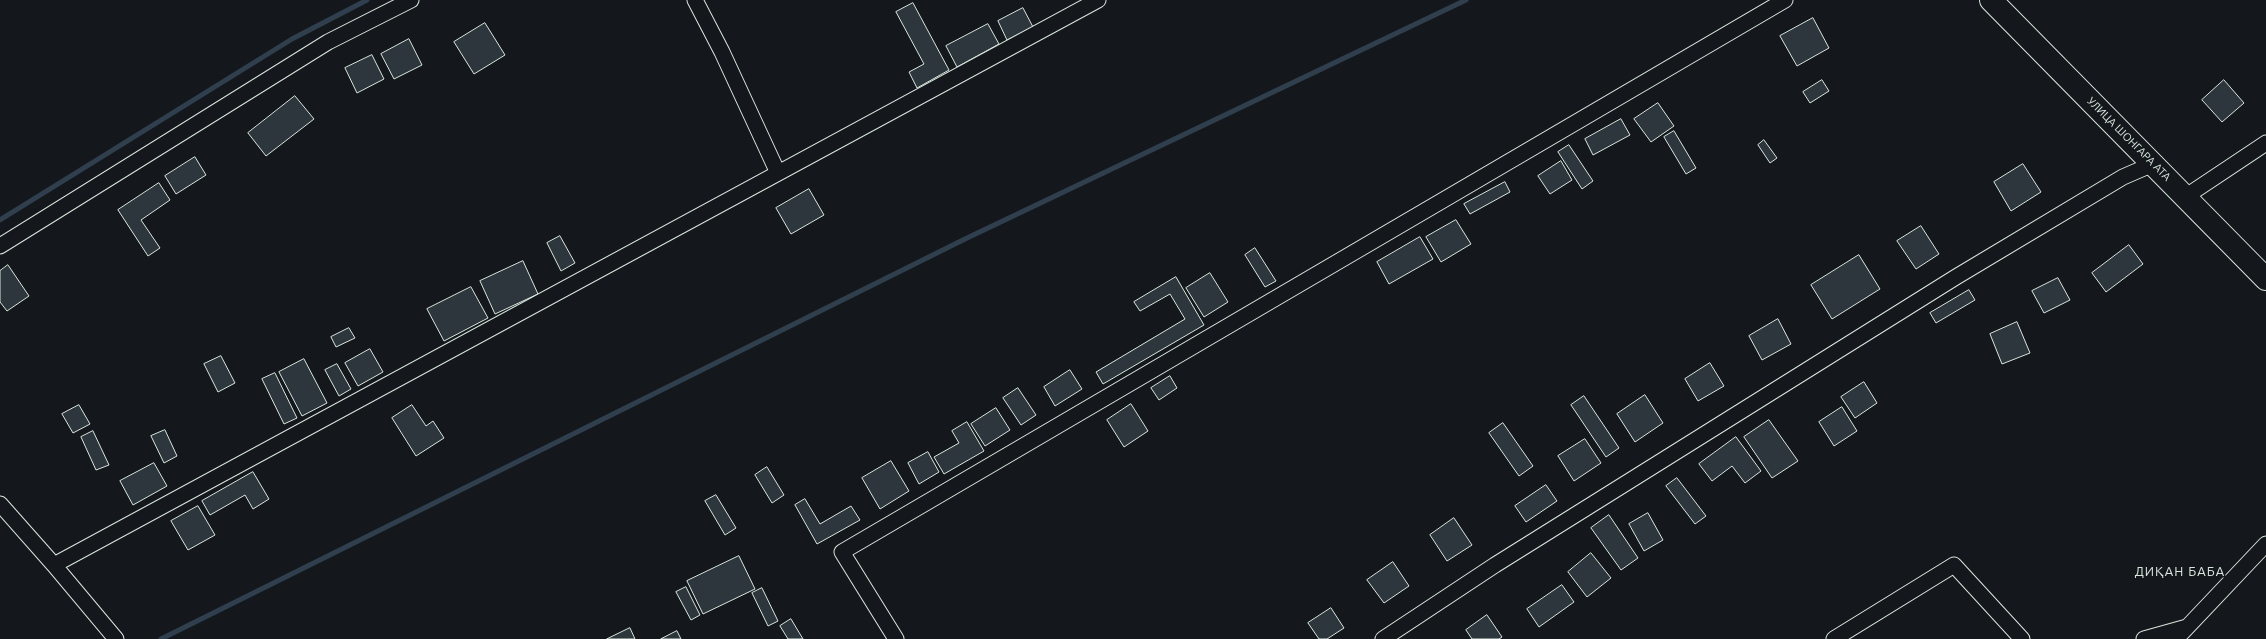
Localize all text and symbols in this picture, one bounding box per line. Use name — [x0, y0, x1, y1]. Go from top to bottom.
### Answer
street label: УЛИЦА ШОНГАРА АТА — [2084, 94, 2174, 184]
district label: ДИҚАН БАБА — [2135, 564, 2225, 580]

